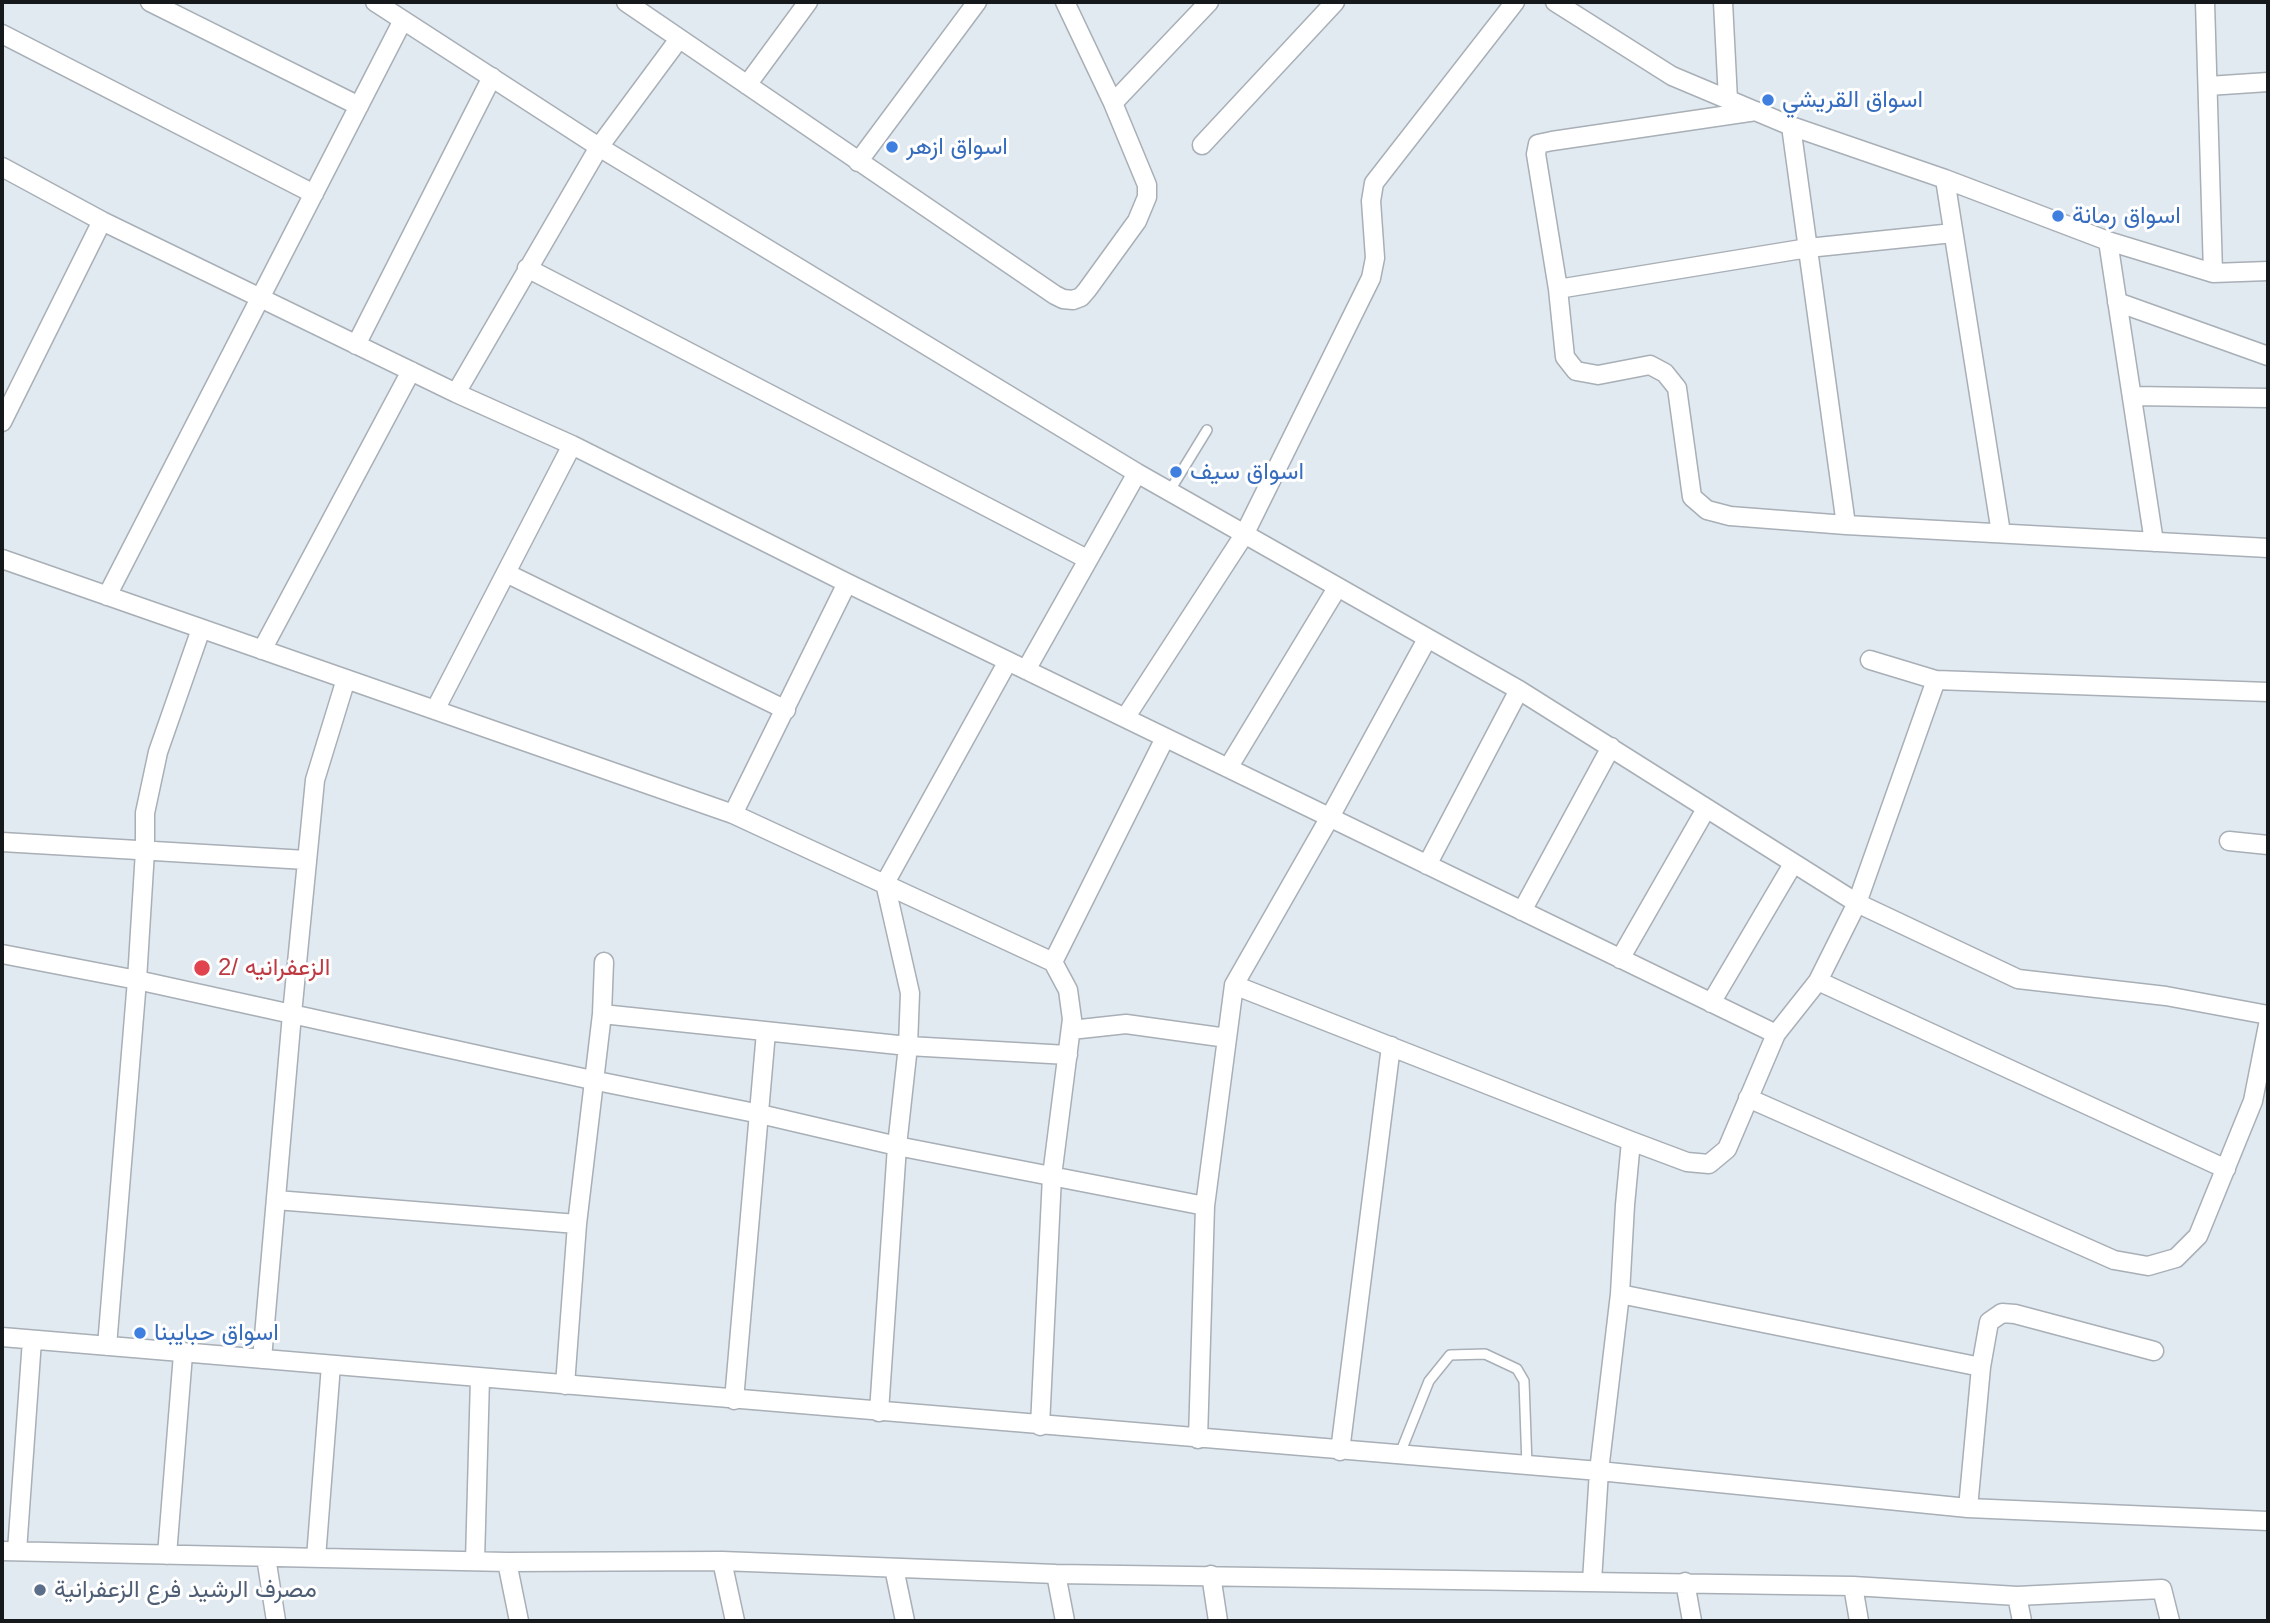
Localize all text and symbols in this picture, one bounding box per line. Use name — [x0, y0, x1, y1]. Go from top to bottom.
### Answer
place label: اسواق القريشي — [1782, 86, 1923, 114]
marker: اسواق القريشي — [1760, 92, 1776, 108]
place label: اسواق ازهر — [906, 133, 1008, 161]
marker: اسواق ازهر — [884, 139, 900, 155]
place label: اسواق رمانة — [2072, 202, 2181, 230]
marker: اسواق رمانة — [2050, 208, 2066, 224]
place label: اسواق سيف — [1190, 458, 1304, 486]
marker: اسواق سيف — [1168, 464, 1184, 480]
place label: الزعفرانيه /2 — [218, 954, 330, 982]
marker: الزعفرانيه /2 — [192, 958, 212, 978]
place label: اسواق حبايبنا — [154, 1319, 279, 1347]
marker: اسواق حبايبنا — [132, 1325, 148, 1341]
place label: مصرف الرشيد فرع الزعفرانية — [54, 1576, 317, 1604]
marker: مصرف الرشيد فرع الزعفرانية — [32, 1582, 48, 1598]

